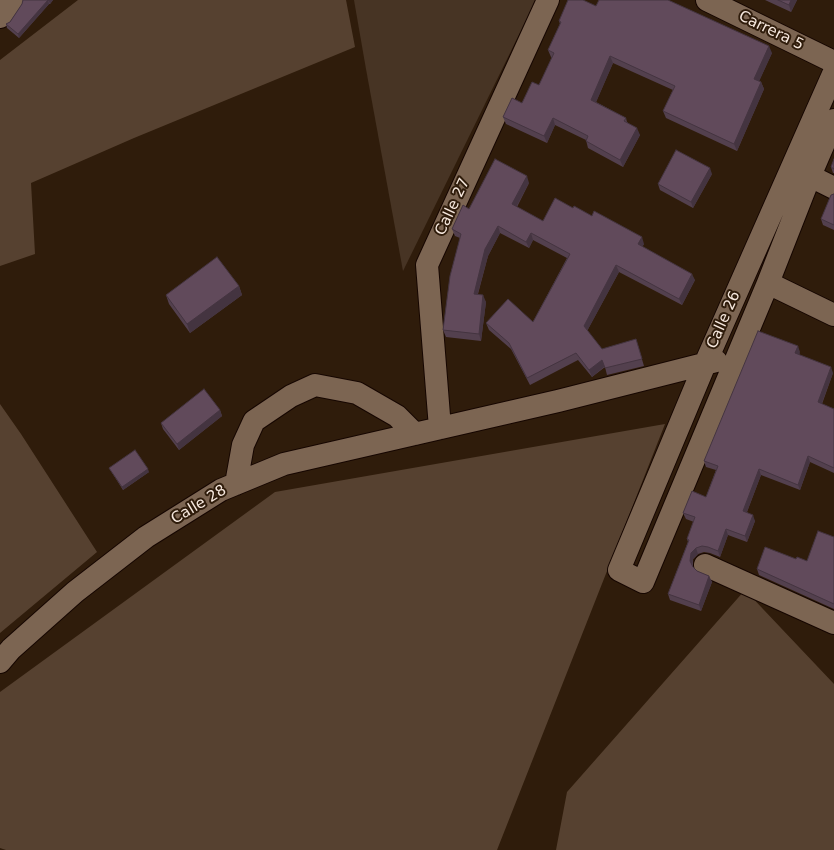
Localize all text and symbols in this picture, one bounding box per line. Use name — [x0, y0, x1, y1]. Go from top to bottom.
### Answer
street label: Carrera 5 — [735, 8, 807, 54]
street label: Calle 27 — [432, 176, 474, 238]
street label: Calle 26 — [703, 288, 745, 352]
street label: Calle 28 — [168, 482, 230, 528]

